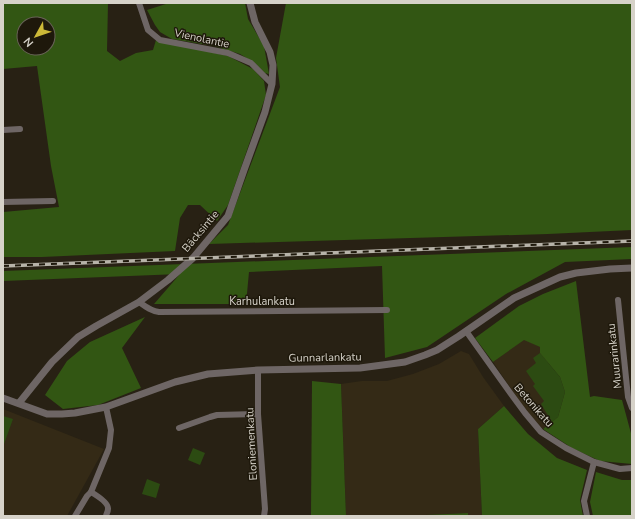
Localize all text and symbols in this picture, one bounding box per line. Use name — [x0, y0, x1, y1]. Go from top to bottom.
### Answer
north arrow — [16, 16, 56, 56]
street label: Vienolantie — [172, 25, 231, 52]
text: N — [20, 34, 37, 50]
street label: Bäcksintie — [179, 207, 222, 255]
street label: Karhulankatu — [229, 294, 295, 309]
street label: Muurarinkatu — [604, 323, 625, 389]
street label: Gunnarlankatu — [288, 349, 362, 366]
street label: Betonikatu — [510, 380, 557, 430]
street label: Eloniemenkatu — [242, 407, 261, 481]

